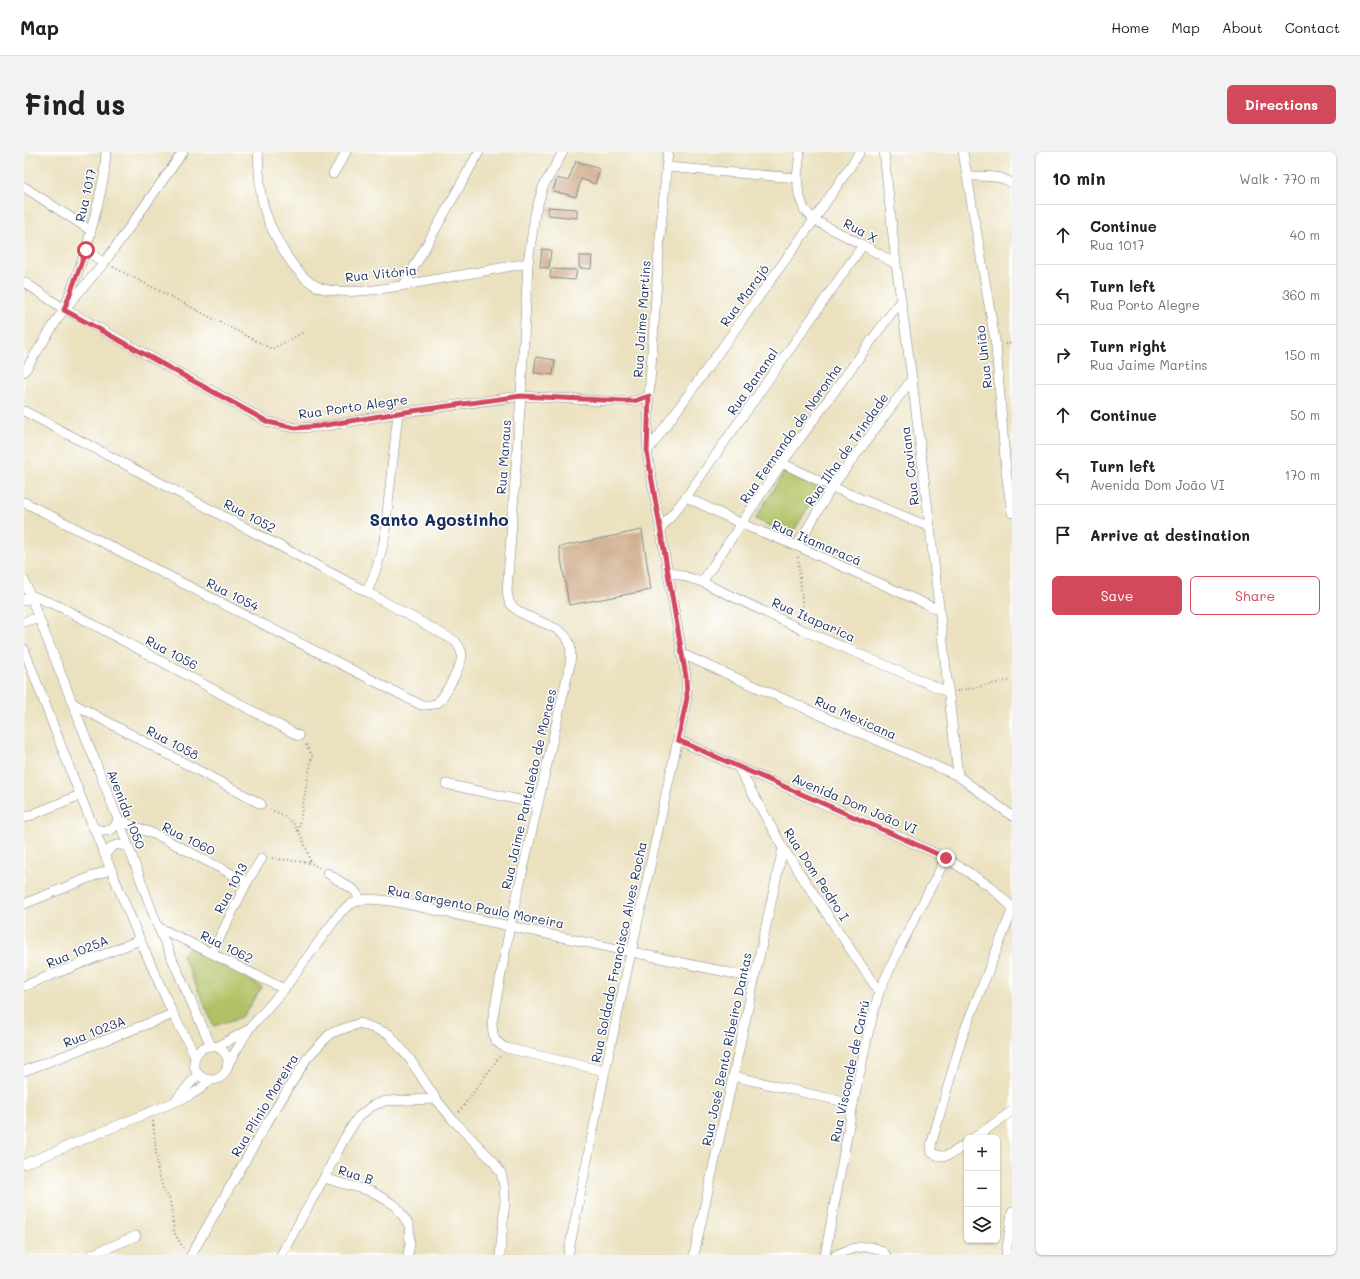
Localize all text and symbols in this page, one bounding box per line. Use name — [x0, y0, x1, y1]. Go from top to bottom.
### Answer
text: Map — [20, 15, 59, 40]
text: Home — [1111, 18, 1149, 37]
text: Map — [1171, 18, 1200, 37]
text: About — [1222, 18, 1263, 37]
text: Contact — [1285, 18, 1340, 37]
button: Directions — [1227, 85, 1336, 124]
text: Find us — [24, 86, 125, 122]
street label: Rua 1017 — [71, 166, 99, 224]
text: 10 min — [1052, 167, 1106, 189]
text: Walk · 770 m — [1239, 170, 1320, 187]
street label: Rua X — [841, 214, 881, 246]
text: Continue — [1090, 216, 1157, 236]
icon: ahead — [1052, 224, 1074, 246]
text: 40 m — [1290, 226, 1320, 243]
text: Rua 1017 — [1090, 236, 1145, 253]
route start — [77, 241, 95, 259]
street label: Rua Jaime Martins — [628, 260, 654, 378]
street label: Rua Marajó — [716, 260, 772, 329]
street label: Rua Vitória — [344, 261, 418, 285]
text: Turn left — [1090, 276, 1155, 296]
icon: left — [1052, 284, 1074, 306]
text: 360 m — [1282, 286, 1320, 303]
text: Rua Porto Alegre — [1090, 296, 1200, 313]
street label: Rua União — [971, 324, 995, 389]
text: Turn right — [1090, 336, 1167, 356]
street label: Rua Bananal — [723, 344, 781, 418]
icon: right — [1052, 344, 1074, 366]
text: 150 m — [1284, 346, 1320, 363]
text: Rua Jaime Martins — [1090, 356, 1208, 373]
street label: Rua Fernando de Noronha — [735, 360, 845, 506]
street label: Rua Ilha de Trindade — [801, 389, 891, 509]
street label: Rua Porto Alegre — [297, 390, 409, 422]
icon: ahead — [1052, 404, 1074, 426]
text: Continue — [1090, 405, 1157, 425]
text: 50 m — [1290, 406, 1320, 423]
street label: Rua Manaus — [492, 419, 514, 495]
street label: Rua Caviana — [896, 426, 922, 506]
text: Turn left — [1090, 456, 1155, 476]
icon: left — [1052, 464, 1074, 486]
text: 170 m — [1284, 466, 1320, 483]
text: Avenida Dom João VI — [1090, 476, 1224, 493]
street label: Rua 1052 — [221, 494, 279, 536]
district label: Santo Agostinho — [370, 508, 508, 530]
street label: Rua Itamaracá — [769, 515, 865, 569]
icon: arrive — [1052, 524, 1074, 546]
text: Arrive at destination — [1090, 525, 1250, 545]
street label: Rua 1054 — [204, 574, 262, 615]
button: Save — [1052, 576, 1182, 615]
button: Share — [1190, 576, 1320, 615]
street label: Rua Itaparica — [770, 593, 858, 645]
street label: Rua 1056 — [143, 631, 201, 673]
street label: Rua Jaime Pantaleão de Moraes — [497, 687, 559, 891]
street label: Rua Mexicana — [812, 691, 900, 743]
street label: Rua 1058 — [144, 721, 202, 763]
street label: Avenida 1050 — [104, 767, 150, 851]
street label: Avenida Dom João VI — [790, 769, 920, 837]
street label: Rua 1060 — [160, 817, 218, 859]
street label: Rua Dom Pedro I — [781, 824, 853, 924]
street label: Rua Soldado Francisco Alves Rocha — [586, 840, 650, 1064]
route end — [937, 849, 955, 867]
street label: Rua 1013 — [210, 859, 251, 916]
street label: Rua Sargento Paulo Moreira — [386, 881, 566, 931]
street label: Rua 1062 — [198, 926, 256, 966]
street label: Rua 1025A — [44, 931, 110, 971]
street label: Rua José Bento Ribeiro Dantas — [697, 951, 755, 1147]
street label: Rua Visconde de Cairú — [826, 998, 872, 1144]
street label: Rua 1023A — [60, 1011, 128, 1051]
street label: Rua Plínio Moreira — [227, 1050, 301, 1160]
map controls — [964, 1135, 1000, 1243]
button: + — [964, 1135, 1000, 1171]
street label: Rua B — [336, 1161, 376, 1187]
button: − — [964, 1171, 1000, 1207]
button: layers — [964, 1207, 1000, 1243]

